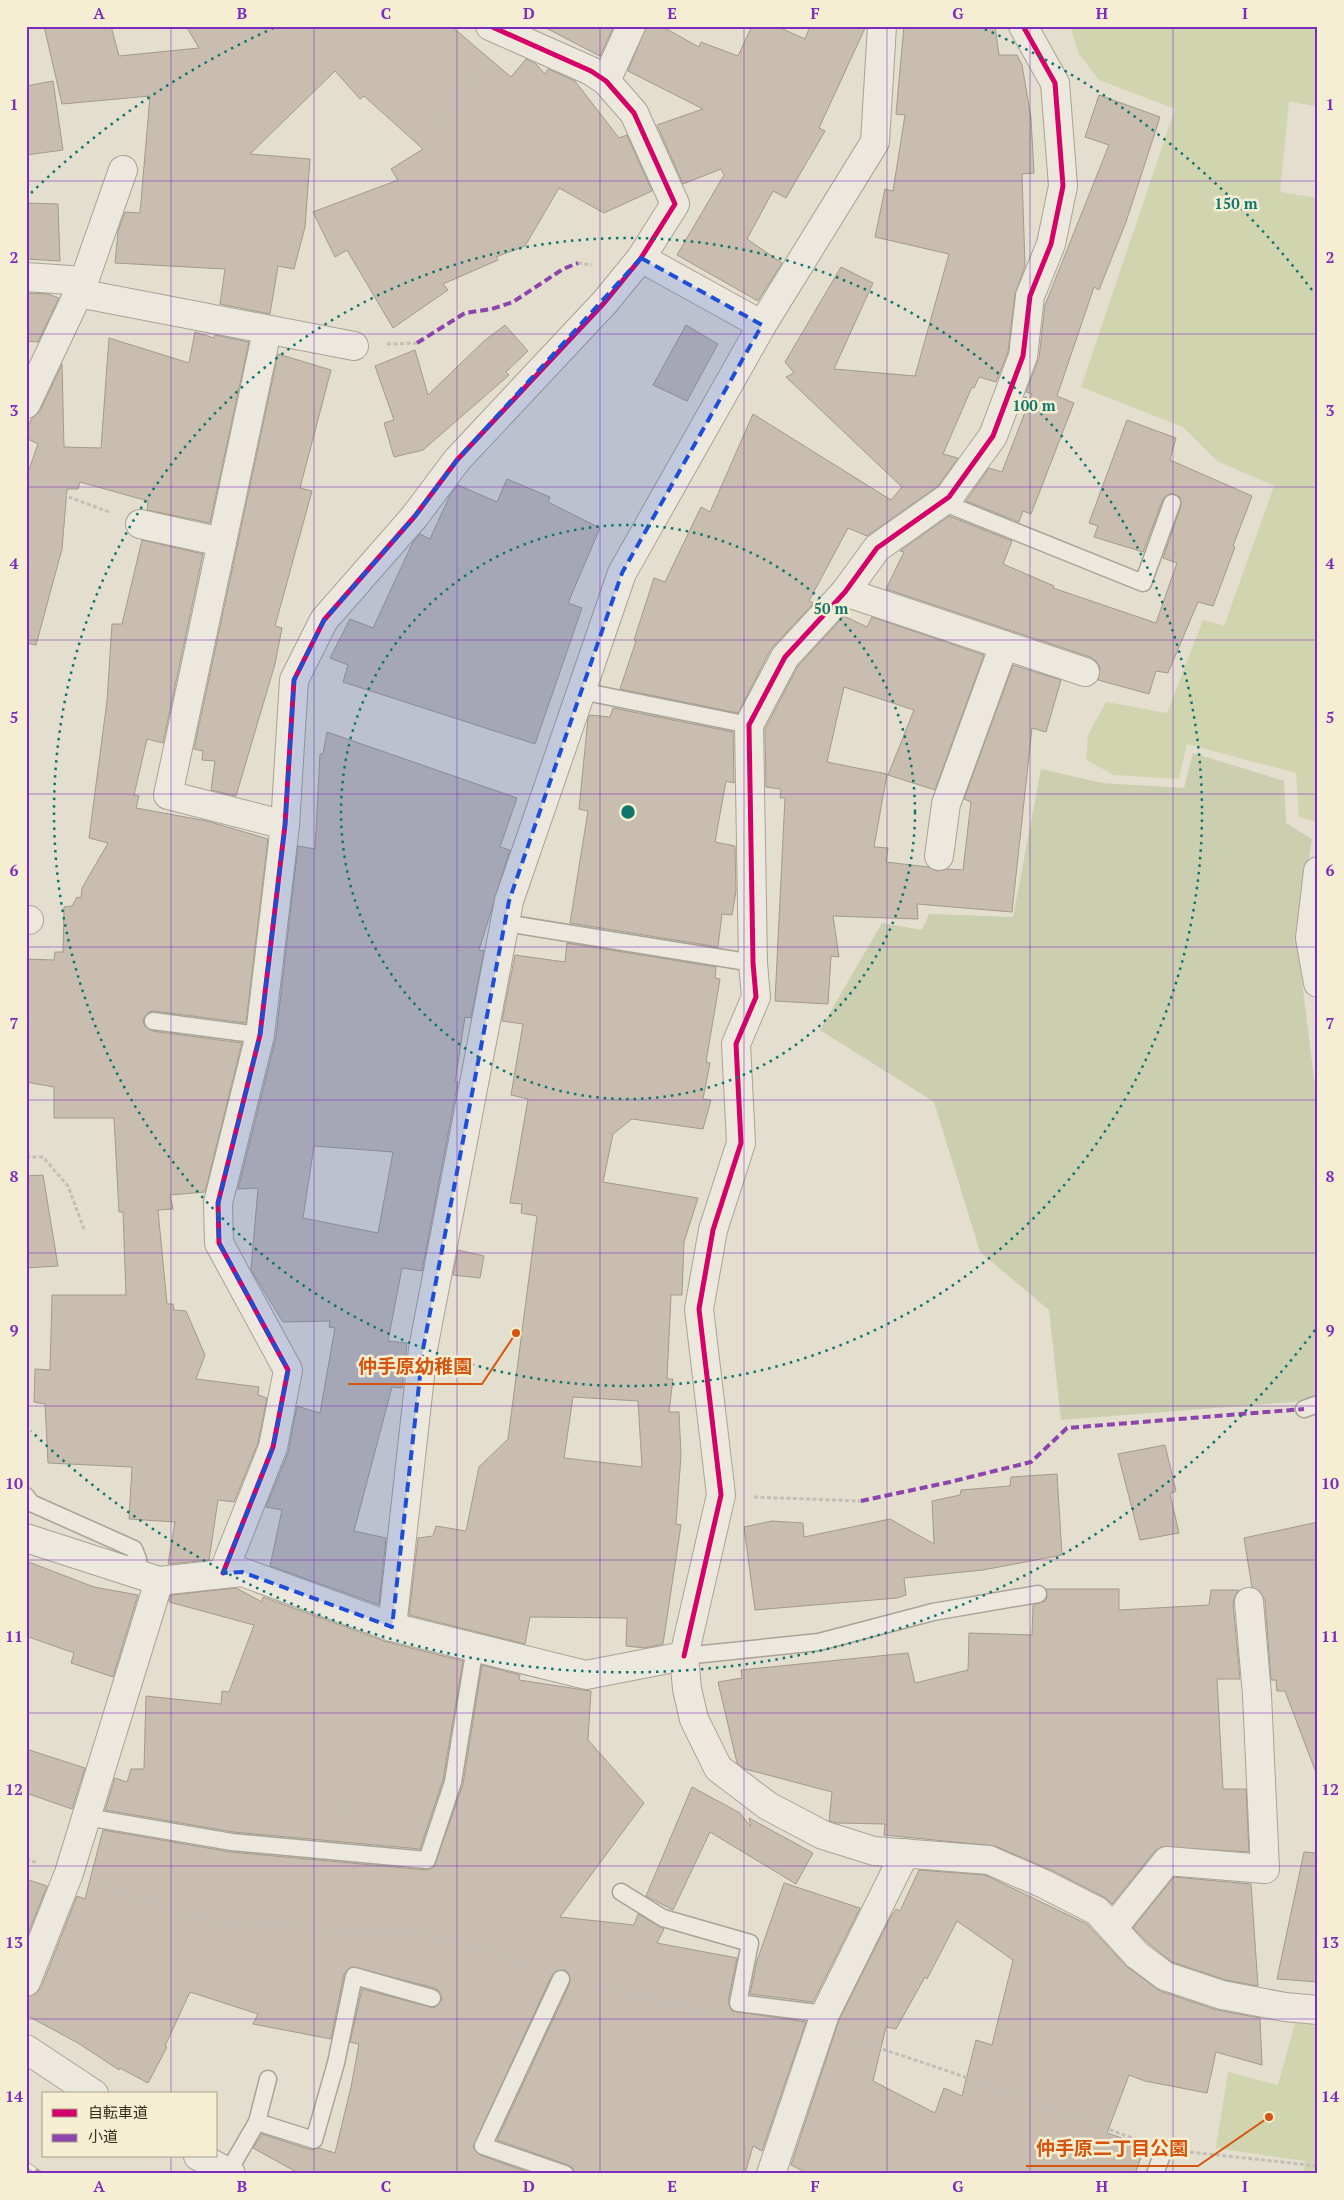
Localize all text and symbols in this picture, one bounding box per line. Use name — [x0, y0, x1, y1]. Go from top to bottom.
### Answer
text: A — [93, 2, 105, 24]
text: B — [237, 2, 247, 24]
text: C — [381, 2, 391, 24]
text: D — [523, 2, 535, 24]
text: E — [667, 2, 677, 24]
text: F — [810, 2, 820, 24]
text: G — [952, 2, 964, 24]
text: H — [1096, 2, 1108, 24]
text: I — [1242, 2, 1248, 24]
text: 1 — [9, 93, 19, 115]
text: 1 — [1325, 93, 1335, 115]
text: 150 m — [1214, 193, 1258, 213]
text: 2 — [9, 246, 19, 268]
text: 2 — [1325, 246, 1335, 268]
text: 100 m — [1012, 395, 1056, 415]
text: 3 — [9, 399, 19, 421]
text: 3 — [1325, 399, 1335, 421]
text: 4 — [9, 552, 19, 574]
text: 4 — [1325, 552, 1335, 574]
text: 50 m — [814, 598, 849, 618]
text: 5 — [9, 706, 19, 728]
text: 5 — [1325, 706, 1335, 728]
centre of rings — [619, 803, 637, 821]
text: 6 — [9, 859, 19, 881]
text: 6 — [1325, 859, 1335, 881]
text: 7 — [9, 1012, 19, 1034]
text: 7 — [1325, 1012, 1335, 1034]
text: 8 — [9, 1165, 19, 1187]
text: 8 — [1325, 1165, 1335, 1187]
text: 9 — [9, 1319, 19, 1341]
text: 9 — [1325, 1319, 1335, 1341]
callout: 仲手原幼稚園 — [348, 1350, 482, 1384]
text: 仲手原幼稚園 — [358, 1353, 472, 1378]
text: 10 — [5, 1472, 23, 1494]
text: 10 — [1321, 1472, 1339, 1494]
text: 11 — [5, 1625, 23, 1647]
text: 11 — [1321, 1625, 1339, 1647]
text: 12 — [5, 1778, 23, 1800]
text: 12 — [1321, 1778, 1339, 1800]
text: 13 — [5, 1931, 23, 1953]
text: 13 — [1321, 1931, 1339, 1953]
text: 14 — [5, 2085, 23, 2107]
text: 14 — [1321, 2085, 1339, 2107]
legend — [42, 2092, 218, 2158]
text: 自転車道 — [88, 2102, 148, 2122]
text: 小道 — [88, 2126, 118, 2146]
callout: 仲手原二丁目公園 — [1026, 2132, 1198, 2166]
text: 仲手原二丁目公園 — [1036, 2135, 1188, 2160]
text: A — [93, 2175, 105, 2197]
text: B — [237, 2175, 247, 2197]
text: C — [381, 2175, 391, 2197]
text: D — [523, 2175, 535, 2197]
text: E — [667, 2175, 677, 2197]
text: F — [810, 2175, 820, 2197]
text: G — [952, 2175, 964, 2197]
text: H — [1096, 2175, 1108, 2197]
text: I — [1242, 2175, 1248, 2197]

